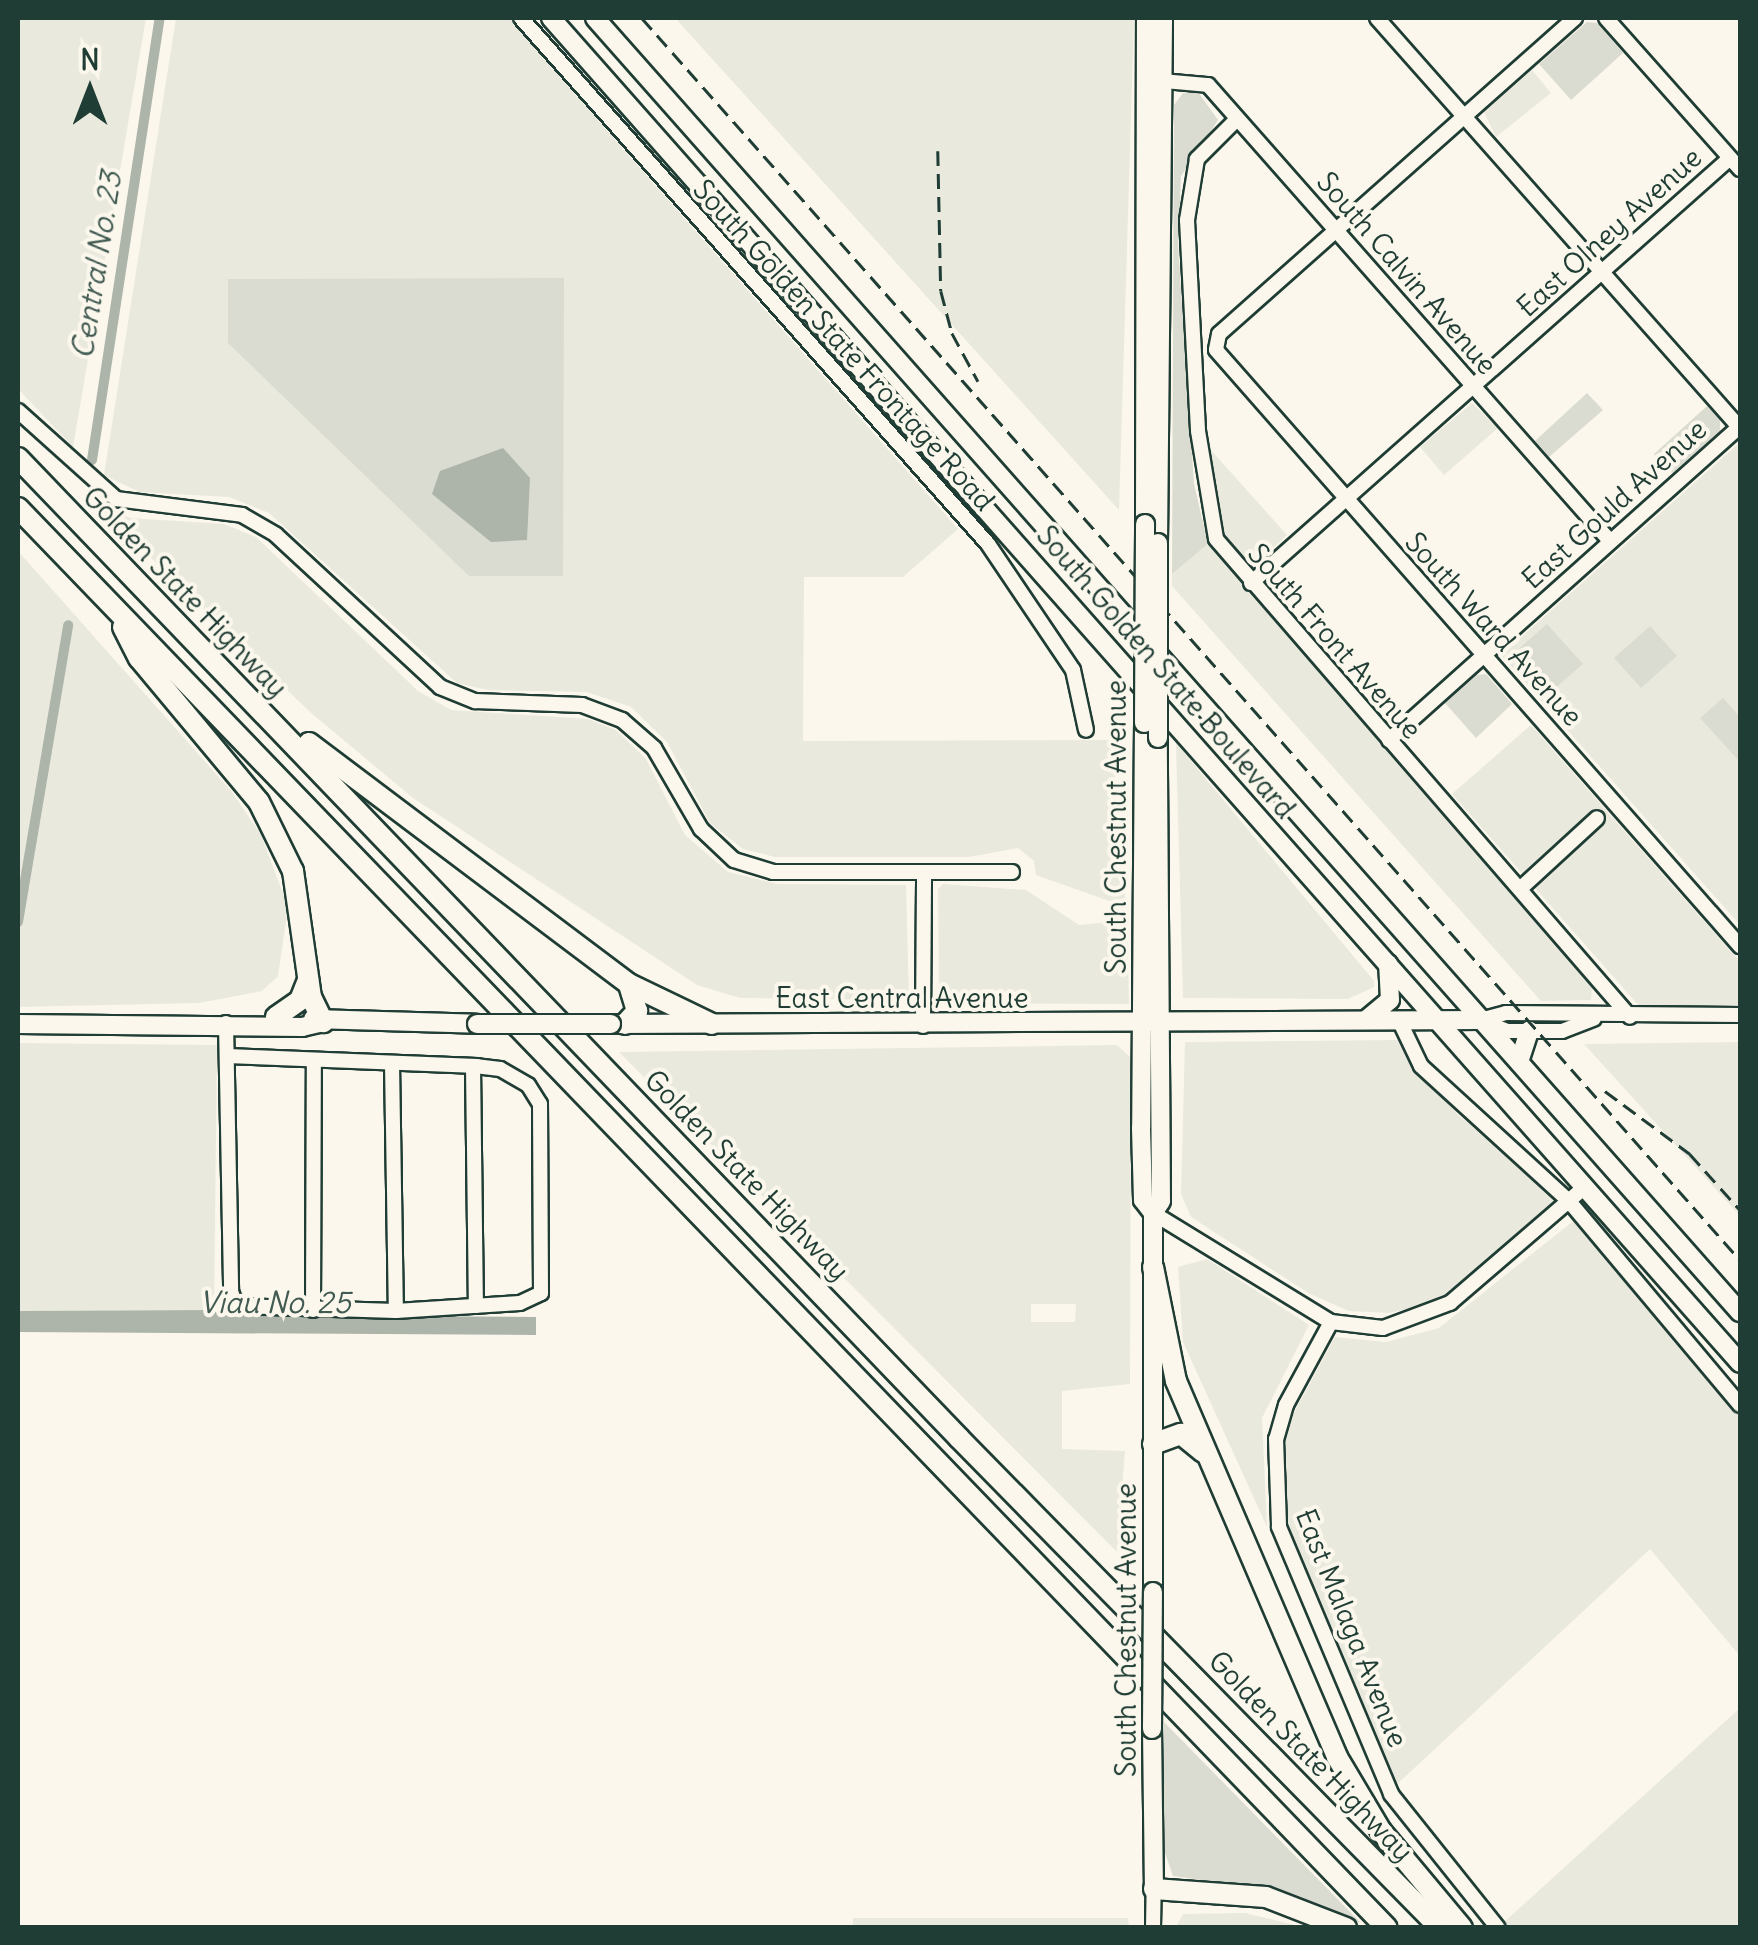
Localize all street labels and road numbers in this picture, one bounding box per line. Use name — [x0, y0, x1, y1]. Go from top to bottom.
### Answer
street label: East Olney Avenue — [1510, 140, 1708, 324]
street label: South Calvin Avenue — [1310, 165, 1504, 381]
street label: South Golden State Frontage Road — [686, 173, 1002, 517]
street label: East Gould Avenue — [1515, 412, 1713, 596]
street label: Golden State Highway — [76, 480, 294, 704]
street label: South Golden State Boulevard — [1030, 519, 1302, 825]
street label: South Ward Avenue — [1398, 525, 1590, 733]
street label: South Front Avenue — [1241, 537, 1429, 745]
street label: South Chestnut Avenue — [1099, 680, 1133, 974]
street label: East Central Avenue — [776, 981, 1028, 1015]
street label: Golden State Highway — [638, 1063, 856, 1287]
street label: South Chestnut Avenue — [1109, 1483, 1143, 1777]
street label: East Malaga Avenue — [1289, 1504, 1415, 1752]
street label: Golden State Highway — [1202, 1644, 1420, 1868]

